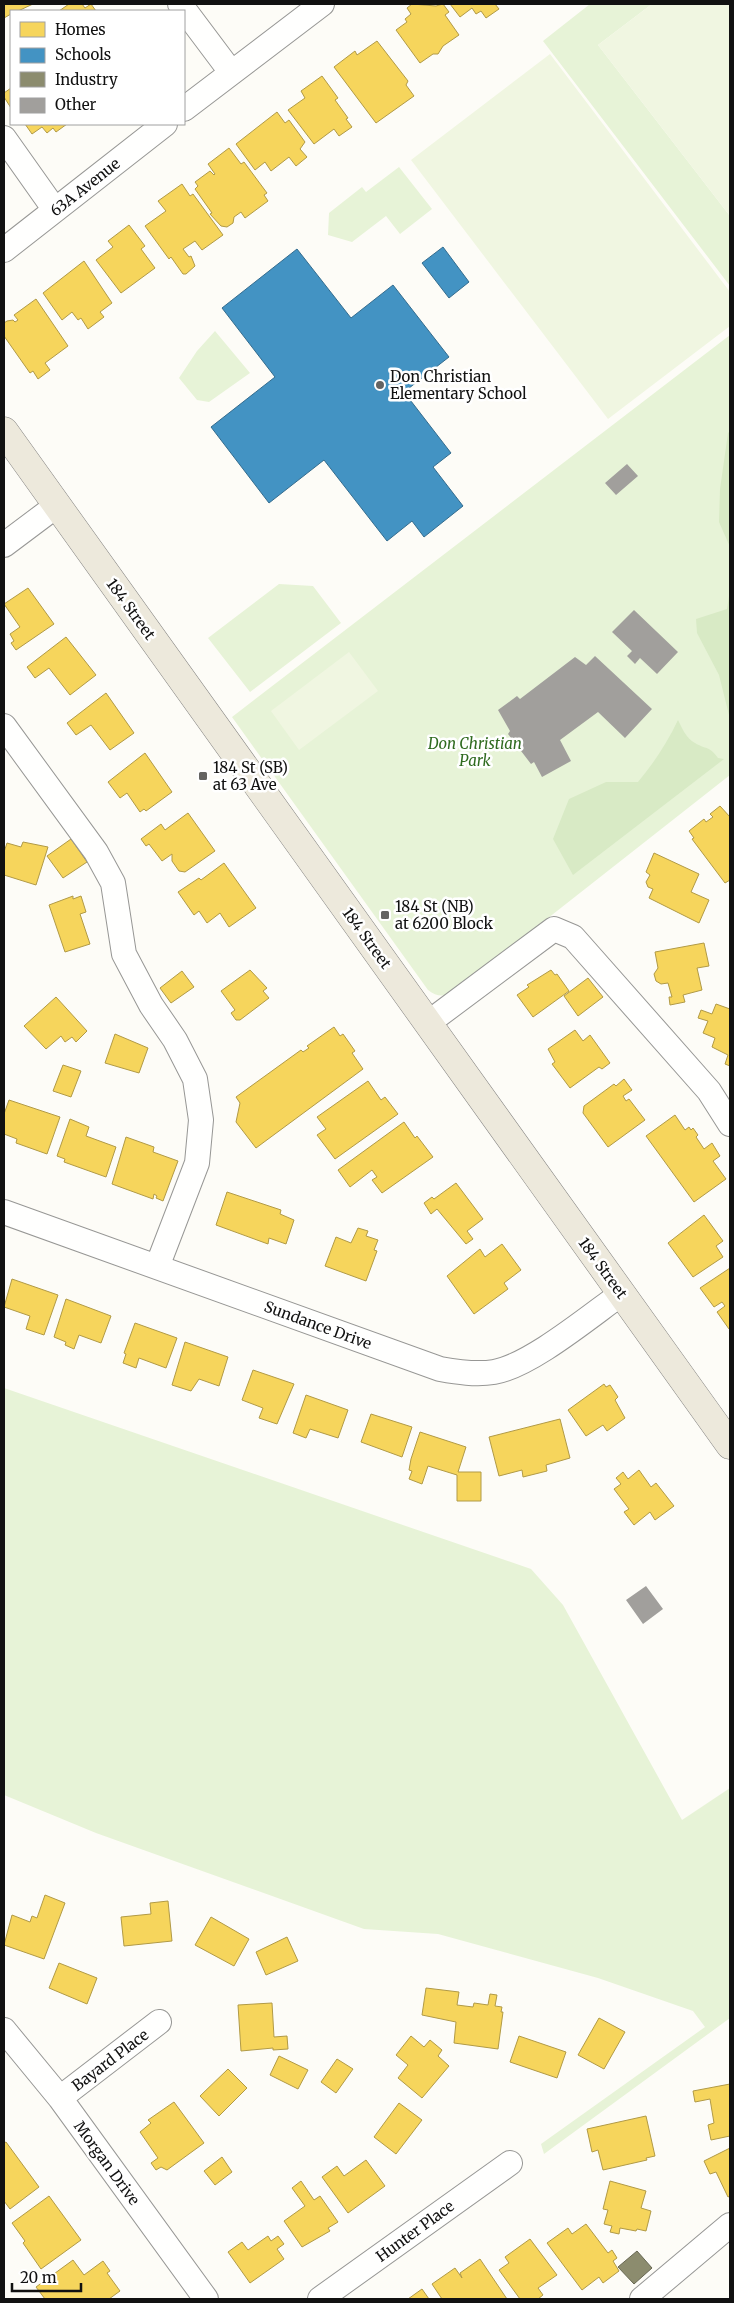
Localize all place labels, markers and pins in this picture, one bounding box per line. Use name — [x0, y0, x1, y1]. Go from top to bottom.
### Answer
place label: Don Christian Elementary School — [390, 367, 527, 403]
marker: Don Christian Elementary School — [374, 379, 386, 391]
place label: 184 St (SB) at 63 Ave — [213, 758, 288, 794]
marker: 184 St (SB) at 63 Ave — [197, 770, 209, 782]
place label: 184 St (NB) at 6200 Block — [395, 897, 494, 933]
marker: 184 St (NB) at 6200 Block — [379, 909, 391, 921]

